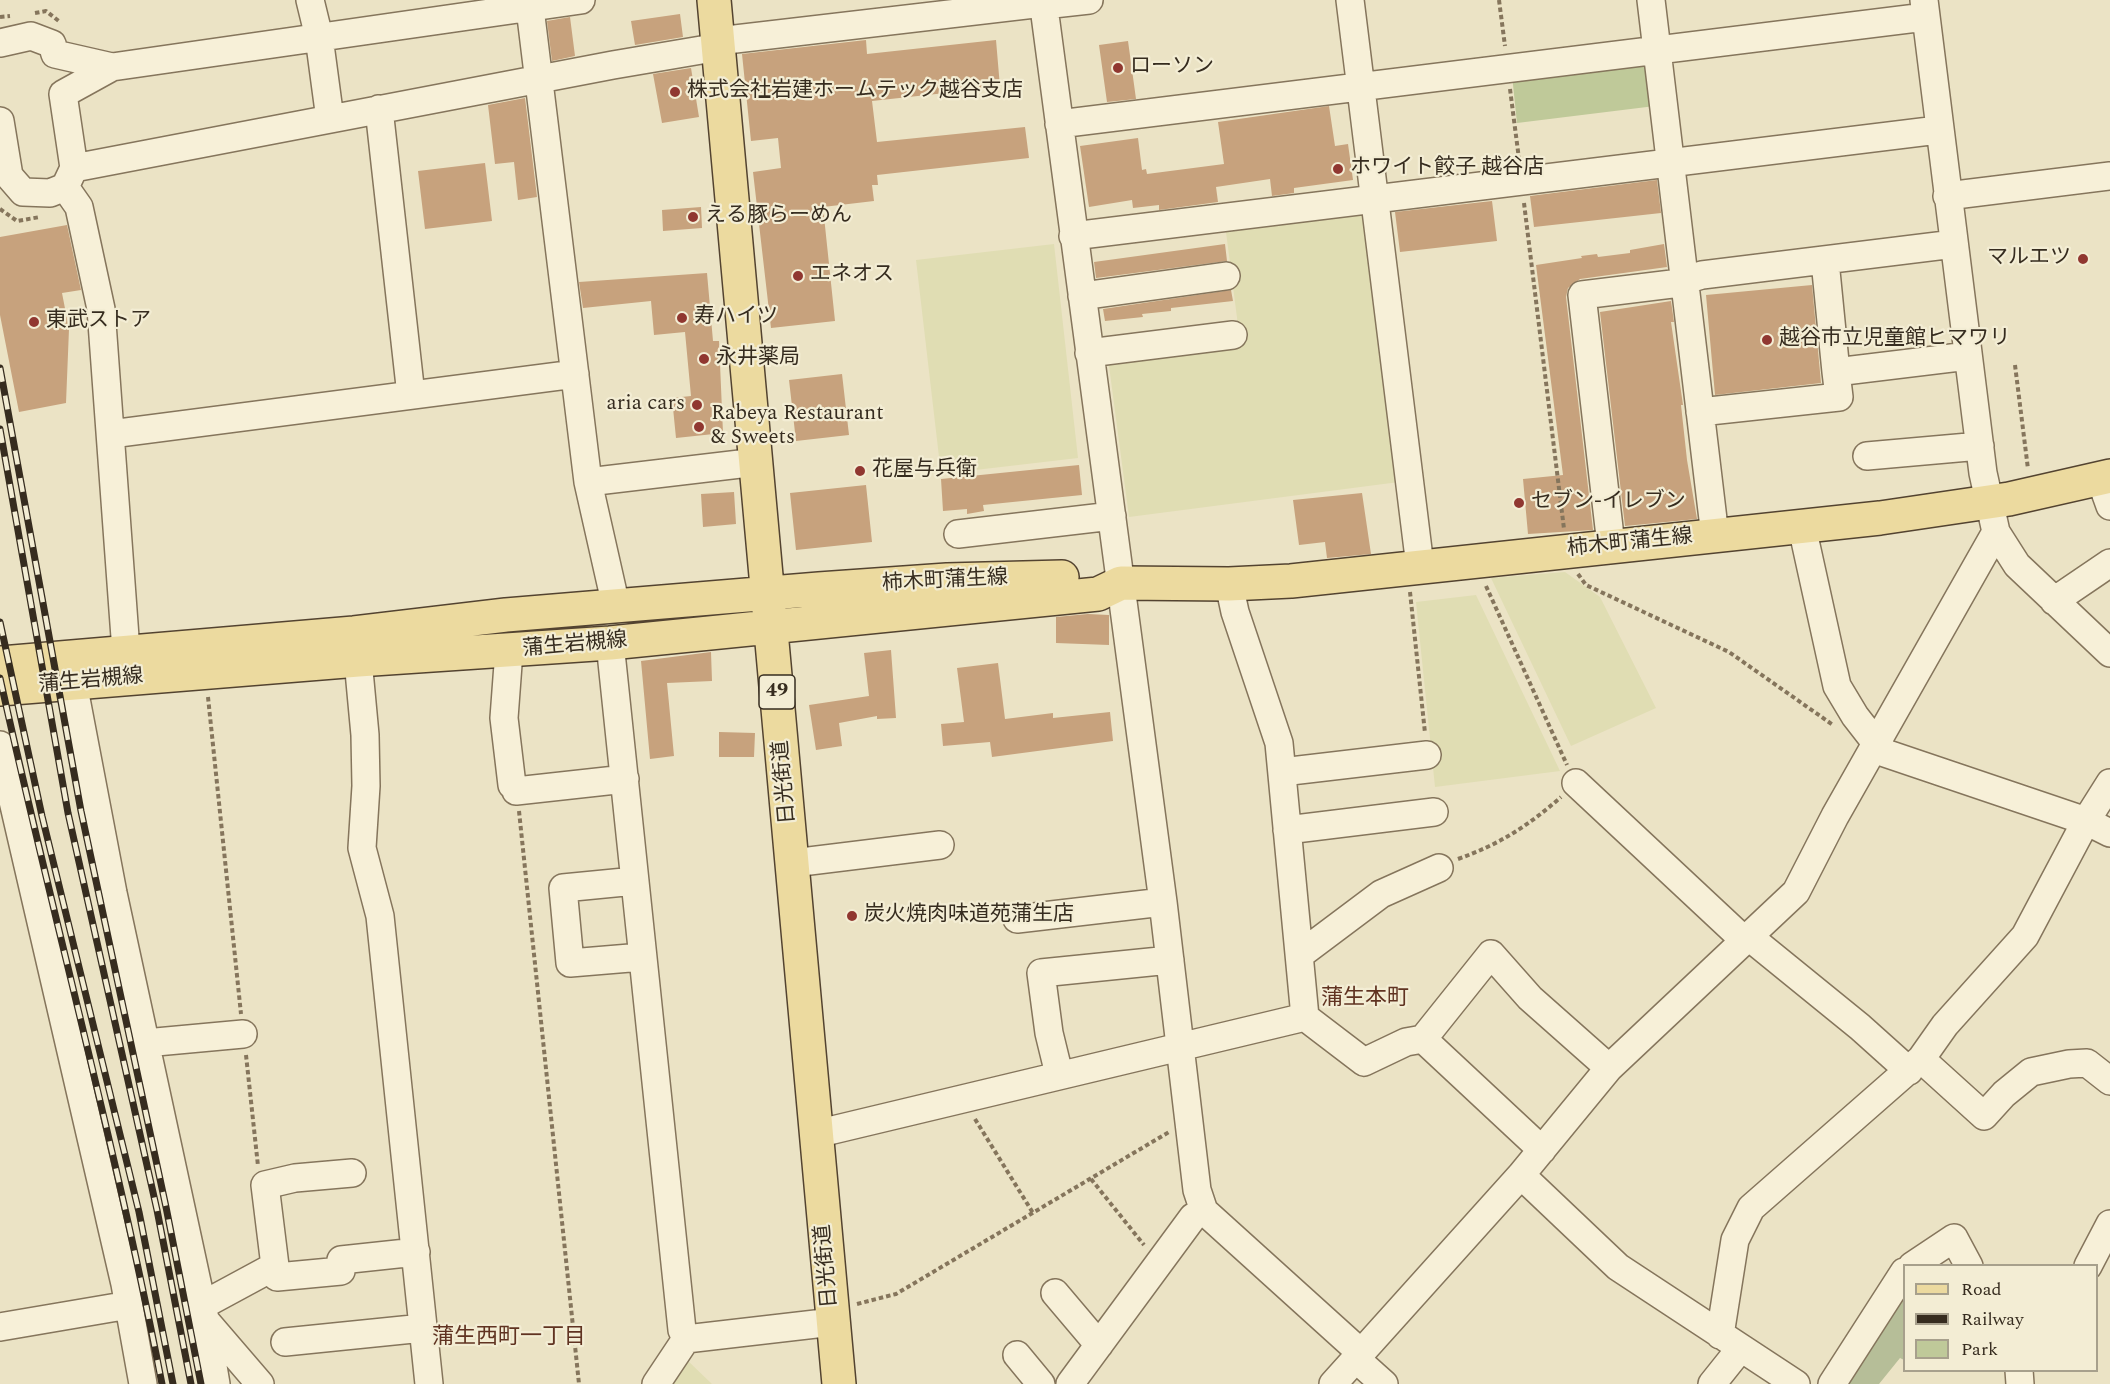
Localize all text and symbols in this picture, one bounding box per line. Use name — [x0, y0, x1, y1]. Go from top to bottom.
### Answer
place label: ローソン — [1130, 55, 1214, 81]
marker: ローソン — [1111, 61, 1125, 75]
place label: 株式会社岩建ホームテック越谷支店 — [687, 79, 1023, 105]
marker: 株式会社岩建ホームテック越谷支店 — [668, 85, 682, 99]
place label: ホワイト餃子 越谷店 — [1350, 156, 1544, 182]
marker: ホワイト餃子 越谷店 — [1331, 162, 1345, 176]
place label: える豚らーめん — [705, 204, 852, 230]
marker: える豚らーめん — [686, 210, 700, 224]
place label: マルエツ — [1987, 246, 2071, 272]
marker: マルエツ — [2076, 252, 2090, 266]
place label: エネオス — [810, 263, 894, 289]
marker: エネオス — [791, 269, 805, 283]
place label: 寿ハイツ — [694, 305, 778, 331]
place label: 東武ストア — [46, 309, 151, 335]
marker: 寿ハイツ — [675, 311, 689, 325]
marker: 東武ストア — [27, 315, 41, 329]
place label: 越谷市立児童館ヒマワリ — [1779, 327, 2010, 353]
marker: 越谷市立児童館ヒマワリ — [1760, 333, 1774, 347]
place label: 永井薬局 — [716, 346, 800, 372]
marker: 永井薬局 — [697, 352, 711, 366]
place label: aria cars — [607, 392, 685, 418]
marker: aria cars — [690, 398, 704, 412]
place label: Rabeya Restaurant & Sweets — [711, 402, 884, 452]
marker: Rabeya Restaurant & Sweets — [692, 420, 706, 434]
place label: 花屋与兵衛 — [872, 458, 977, 484]
marker: 花屋与兵衛 — [853, 464, 867, 478]
place label: セブン-イレブン — [1531, 490, 1686, 516]
marker: セブン-イレブン — [1512, 496, 1526, 510]
street label: 柿木町蒲生線 — [1566, 525, 1694, 563]
street label: 柿木町蒲生線 — [881, 566, 1009, 598]
street label: 蒲生岩槻線 — [522, 629, 628, 663]
street label: 蒲生岩槻線 — [38, 665, 144, 699]
road number: 49 — [759, 675, 795, 709]
street label: 日光街道 — [770, 739, 802, 825]
place label: 炭火焼肉味道苑蒲生店 — [864, 903, 1074, 929]
marker: 炭火焼肉味道苑蒲生店 — [845, 909, 859, 923]
district label: 蒲生本町 — [1321, 987, 1409, 1013]
street label: 日光街道 — [812, 1223, 844, 1309]
legend — [1903, 1264, 2098, 1372]
text: Road — [1961, 1276, 2002, 1303]
text: Railway — [1961, 1306, 2024, 1333]
district label: 蒲生西町一丁目 — [432, 1326, 586, 1352]
text: Park — [1961, 1336, 1998, 1363]

